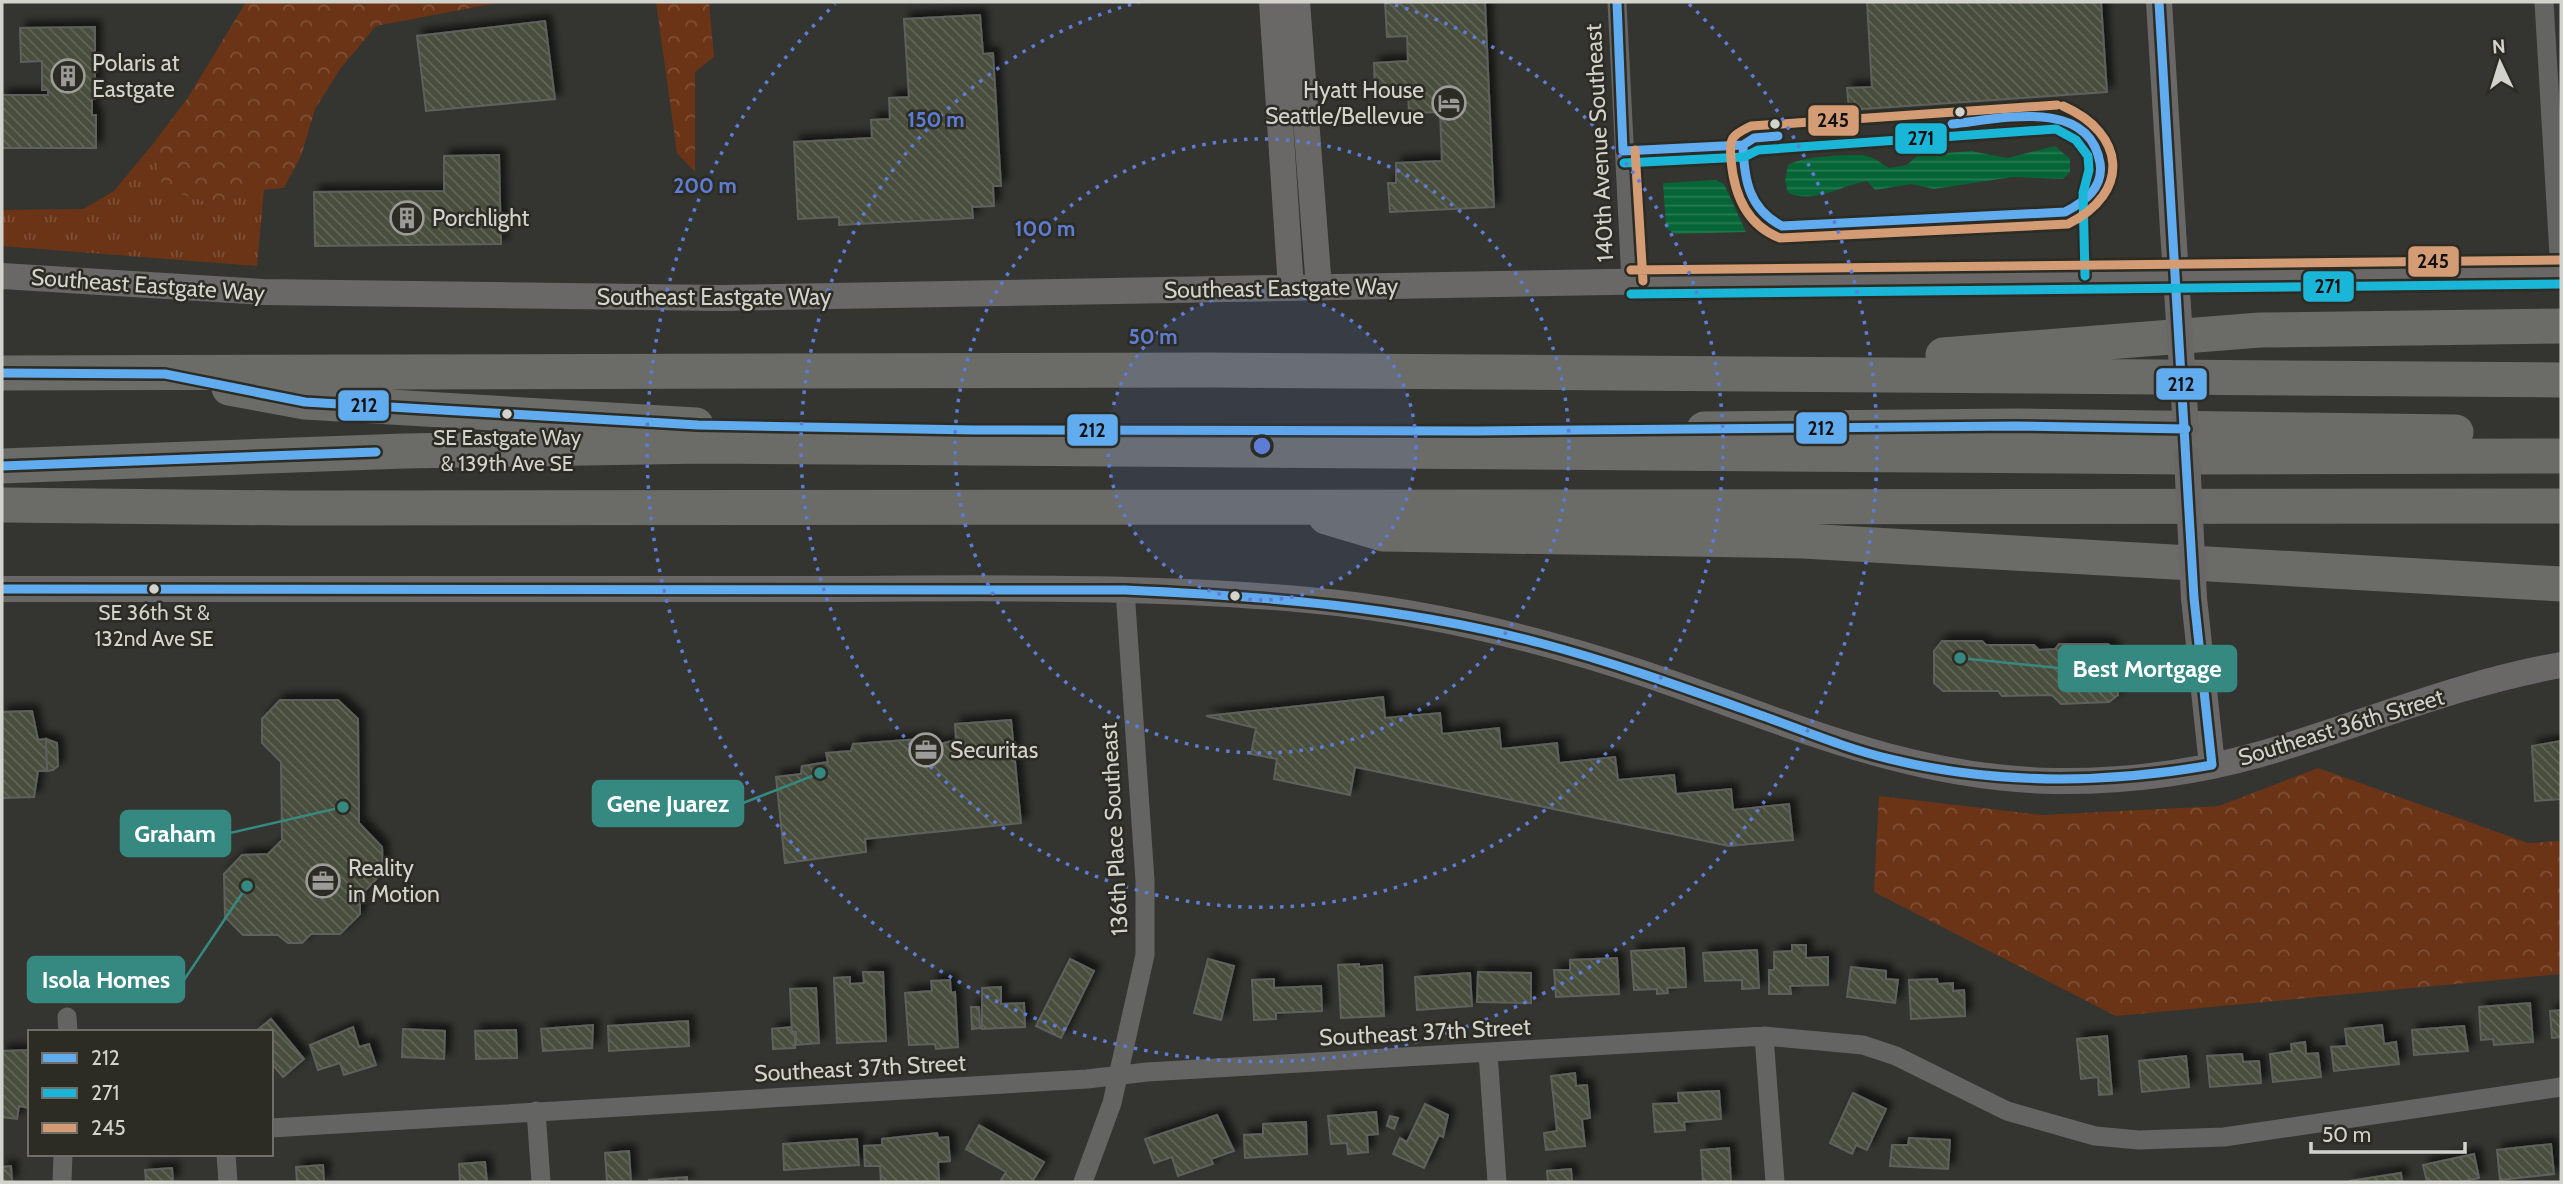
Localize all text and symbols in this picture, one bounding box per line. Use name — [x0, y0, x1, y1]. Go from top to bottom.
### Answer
street label: 140th Avenue Southeast — [1579, 23, 1619, 263]
north arrow — [2465, 28, 2535, 98]
text: N — [2491, 35, 2506, 58]
place label: Polaris at Eastgate — [92, 49, 180, 103]
building icon: Polaris at Eastgate — [49, 57, 87, 95]
place label: Hyatt House Seattle/Bellevue — [1265, 76, 1424, 130]
hotel icon: Hyatt House Seattle/Bellevue — [1430, 84, 1468, 122]
line badge: 245 — [1807, 104, 1860, 137]
unlabelled marker — [1953, 105, 1967, 119]
text: 150 m — [908, 107, 964, 132]
text: 245 — [1817, 109, 1849, 132]
unlabelled marker — [1768, 117, 1782, 131]
line badge: 271 — [1894, 122, 1948, 155]
text: 271 — [1908, 127, 1934, 150]
text: 200 m — [673, 173, 737, 198]
building icon: Porchlight — [388, 199, 426, 237]
place label: Porchlight — [432, 204, 529, 232]
text: 100 m — [1015, 216, 1075, 241]
line badge: 245 — [2407, 245, 2460, 278]
text: 245 — [2417, 250, 2449, 273]
street label: Southeast Eastgate Way — [30, 263, 266, 307]
line badge: 271 — [2302, 270, 2355, 303]
street label: Southeast Eastgate Way — [1163, 272, 1399, 304]
text: 271 — [2315, 275, 2341, 298]
street label: Southeast Eastgate Way — [597, 283, 832, 311]
text: 50 m — [1128, 324, 1178, 349]
line badge: 212 — [2155, 367, 2208, 401]
text: 212 — [2167, 373, 2195, 396]
line badge: 212 — [337, 389, 390, 422]
text: 212 — [350, 394, 378, 417]
marker: SE Eastgate Way & 139th Ave SE — [500, 407, 514, 421]
line badge: 212 — [1795, 411, 1848, 445]
line badge: 212 — [1066, 413, 1119, 447]
text: 212 — [1807, 417, 1835, 440]
text: 212 — [1078, 419, 1106, 442]
place label: SE Eastgate Way & 139th Ave SE — [433, 425, 581, 476]
centre of rings — [1250, 434, 1274, 458]
marker: SE 36th St & 132nd Ave SE — [147, 582, 161, 596]
unlabelled marker — [1228, 589, 1242, 603]
place label: SE 36th St & 132nd Ave SE — [94, 600, 214, 651]
callout: Best Mortgage — [2059, 646, 2236, 691]
text: Best Mortgage — [2073, 654, 2222, 683]
street label: Southeast 36th Street — [2235, 682, 2447, 772]
street label: 136th Place Southeast — [1094, 721, 1134, 936]
office icon: Securitas — [907, 731, 945, 769]
place label: Securitas — [950, 736, 1038, 764]
callout: Gene Juarez — [593, 781, 743, 826]
text: Gene Juarez — [607, 789, 729, 818]
callout: Graham — [121, 811, 230, 856]
text: Graham — [134, 819, 216, 848]
place label: Reality in Motion — [348, 854, 440, 908]
office icon: Reality in Motion — [304, 862, 342, 900]
callout: Isola Homes — [28, 957, 184, 1002]
text: Isola Homes — [42, 965, 170, 994]
street label: Southeast 37th Street — [1318, 1012, 1532, 1052]
legend — [28, 1030, 273, 1156]
text: 212 — [91, 1045, 120, 1070]
street label: Southeast 37th Street — [753, 1048, 967, 1088]
text: 271 — [91, 1080, 119, 1105]
scale bar — [2311, 1110, 2465, 1154]
text: 245 — [91, 1115, 126, 1140]
text: 50 m — [2322, 1122, 2371, 1147]

